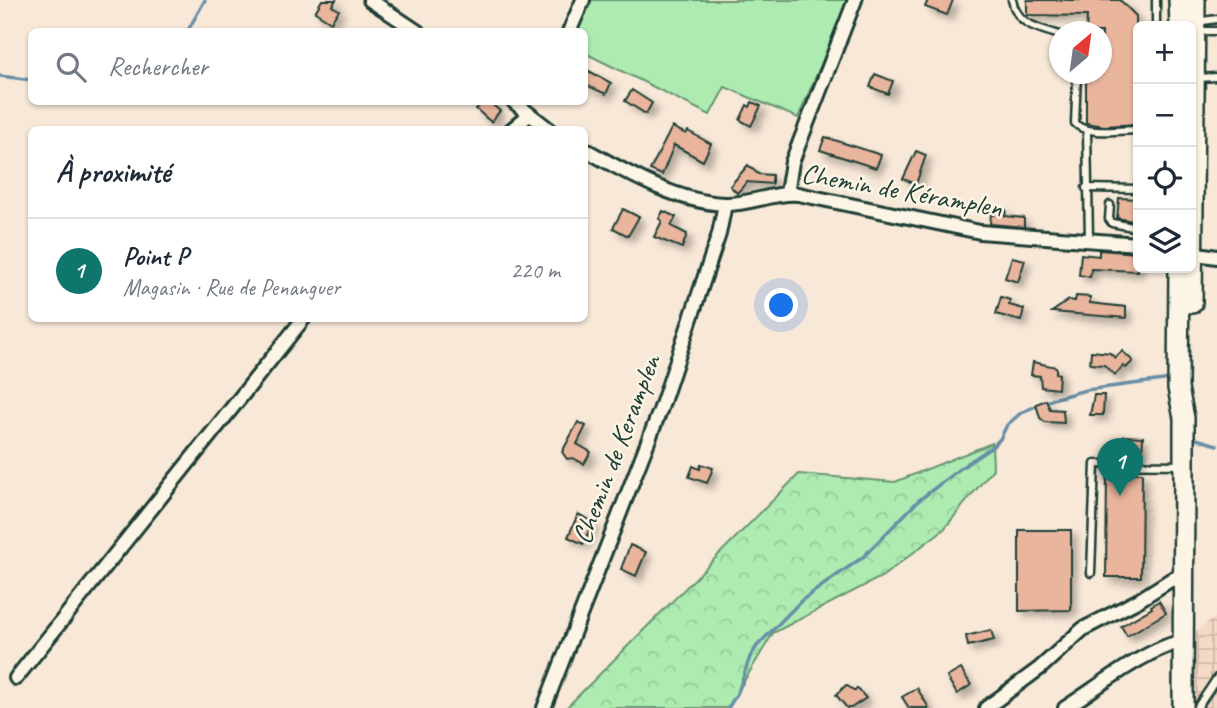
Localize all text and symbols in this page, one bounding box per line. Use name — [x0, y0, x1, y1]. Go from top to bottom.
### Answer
north arrow — [1049, 21, 1112, 84]
map controls — [1133, 21, 1196, 273]
button: + — [1133, 21, 1196, 84]
search box — [28, 28, 588, 105]
icon: search — [52, 48, 90, 86]
text: Rechercher — [108, 50, 208, 83]
button: − — [1133, 84, 1196, 147]
button: locate — [1133, 147, 1196, 210]
text: À proximité — [56, 153, 170, 191]
street label: Chemin de Kéramplen — [799, 155, 1006, 225]
button: layers — [1133, 210, 1196, 273]
text: Point P — [123, 240, 188, 273]
text: 1 — [74, 256, 84, 285]
text: 220 m — [511, 256, 560, 285]
text: Magasin · Rue de Penanguer — [123, 273, 340, 302]
your location — [764, 288, 798, 322]
street label: Chemin de Keramplen — [564, 348, 669, 549]
pin: 1 — [1097, 438, 1143, 496]

